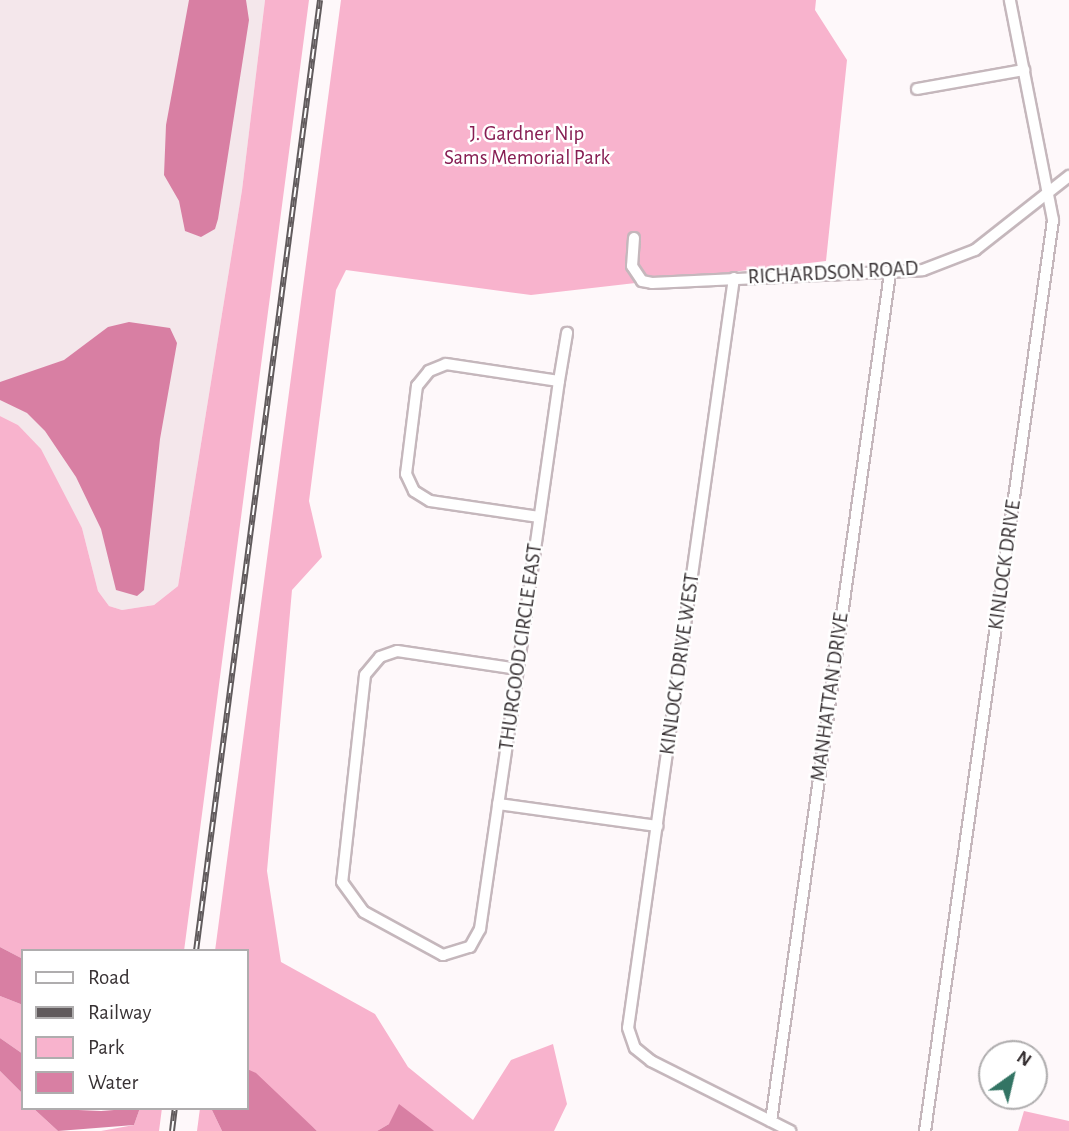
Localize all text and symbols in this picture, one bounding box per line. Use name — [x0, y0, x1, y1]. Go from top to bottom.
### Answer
park label: J. Gardner Nip Sams Memorial Park — [444, 121, 610, 171]
street label: RICHARDSON ROAD — [747, 256, 919, 290]
street label: KINLOCK DRIVE — [983, 498, 1027, 632]
street label: THURGOOD CIRCLE EAST — [494, 542, 548, 752]
street label: KINLOCK DRIVE WEST — [655, 571, 705, 757]
street label: MANHATTAN DRIVE — [806, 611, 854, 783]
legend — [21, 949, 248, 1110]
text: Road — [88, 967, 130, 988]
text: Railway — [88, 1002, 151, 1023]
text: Park — [88, 1037, 124, 1058]
north arrow — [978, 1040, 1048, 1110]
text: N — [1013, 1047, 1035, 1070]
text: Water — [88, 1072, 138, 1093]

